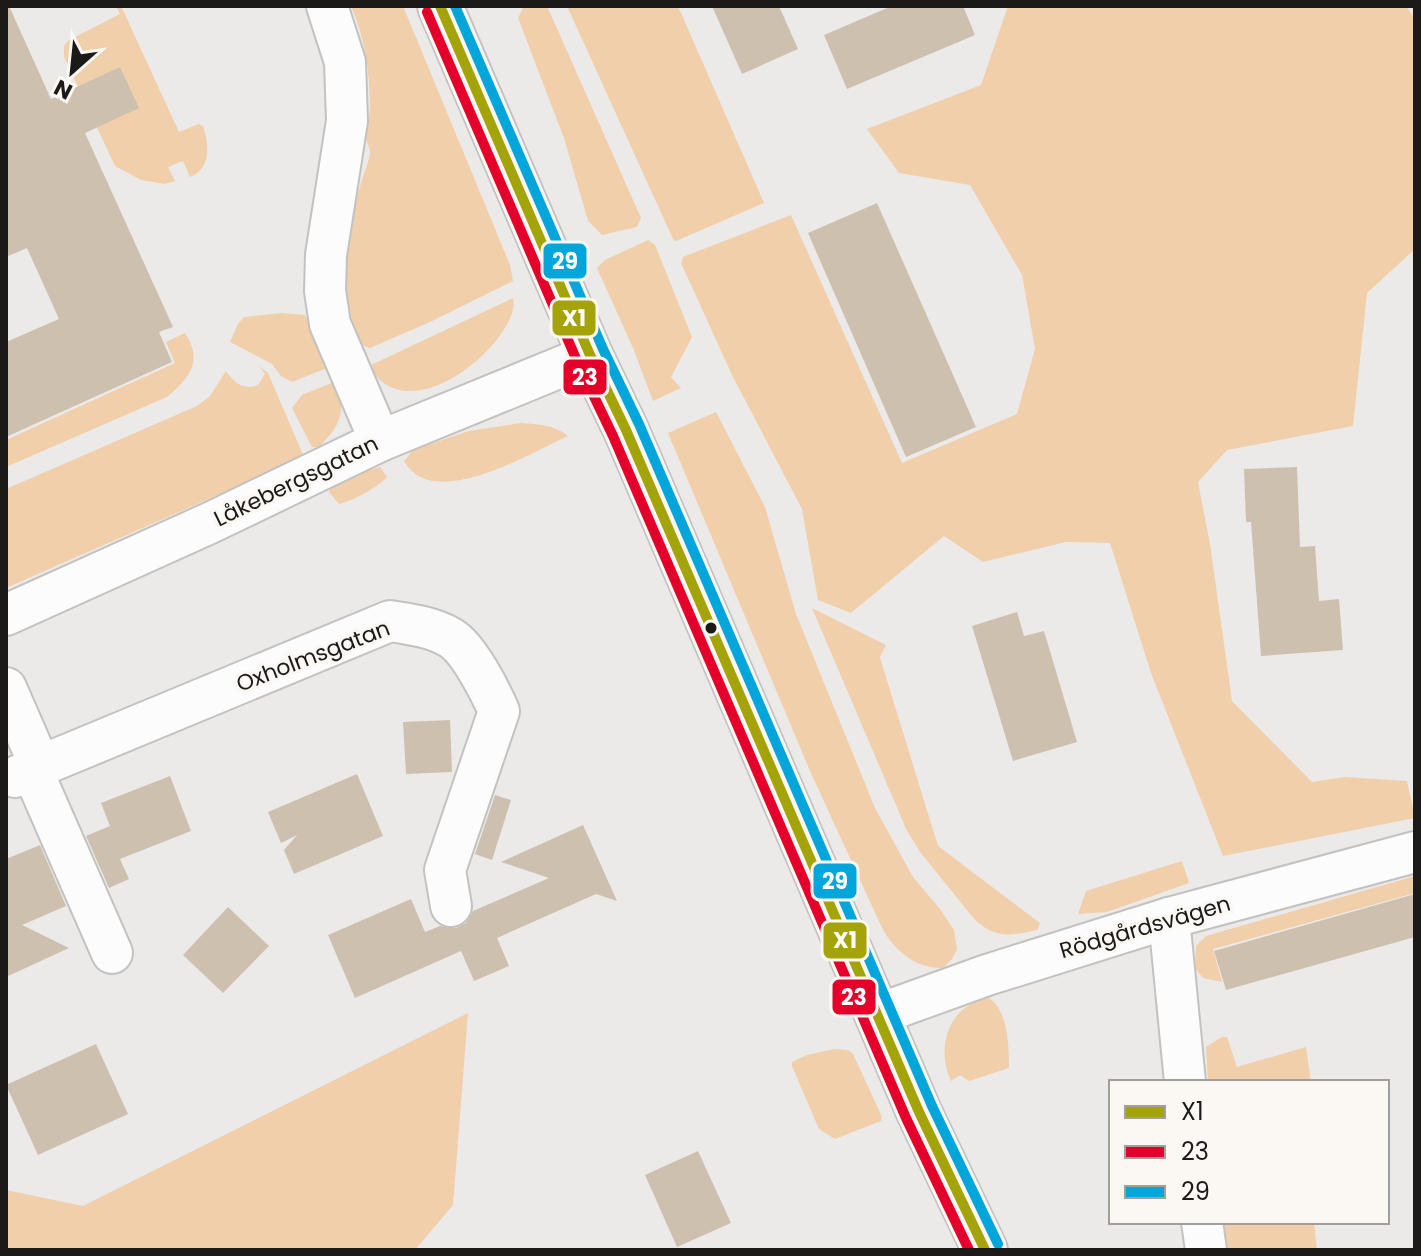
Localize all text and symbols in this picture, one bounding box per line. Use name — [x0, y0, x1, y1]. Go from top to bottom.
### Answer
north arrow — [32, 32, 112, 112]
text: N — [49, 72, 78, 107]
line badge: 29 — [542, 242, 588, 280]
text: 29 — [552, 246, 578, 277]
line badge: X1 — [551, 299, 597, 337]
text: X1 — [562, 303, 586, 334]
line badge: 23 — [562, 358, 608, 396]
text: 23 — [572, 362, 598, 393]
street label: Låkebergsgatan — [209, 428, 383, 534]
street label: Oxholmsgatan — [232, 612, 394, 700]
unlabelled marker — [703, 620, 719, 636]
line badge: 29 — [812, 862, 858, 900]
text: 29 — [822, 866, 848, 897]
street label: Rödgårdsvägen — [1056, 888, 1234, 966]
line badge: X1 — [822, 921, 868, 960]
text: X1 — [833, 925, 857, 956]
line badge: 23 — [831, 978, 877, 1016]
text: 23 — [841, 982, 867, 1013]
legend — [1109, 1080, 1389, 1224]
text: X1 — [1181, 1095, 1204, 1128]
text: 23 — [1181, 1135, 1209, 1168]
text: 29 — [1181, 1175, 1210, 1208]

